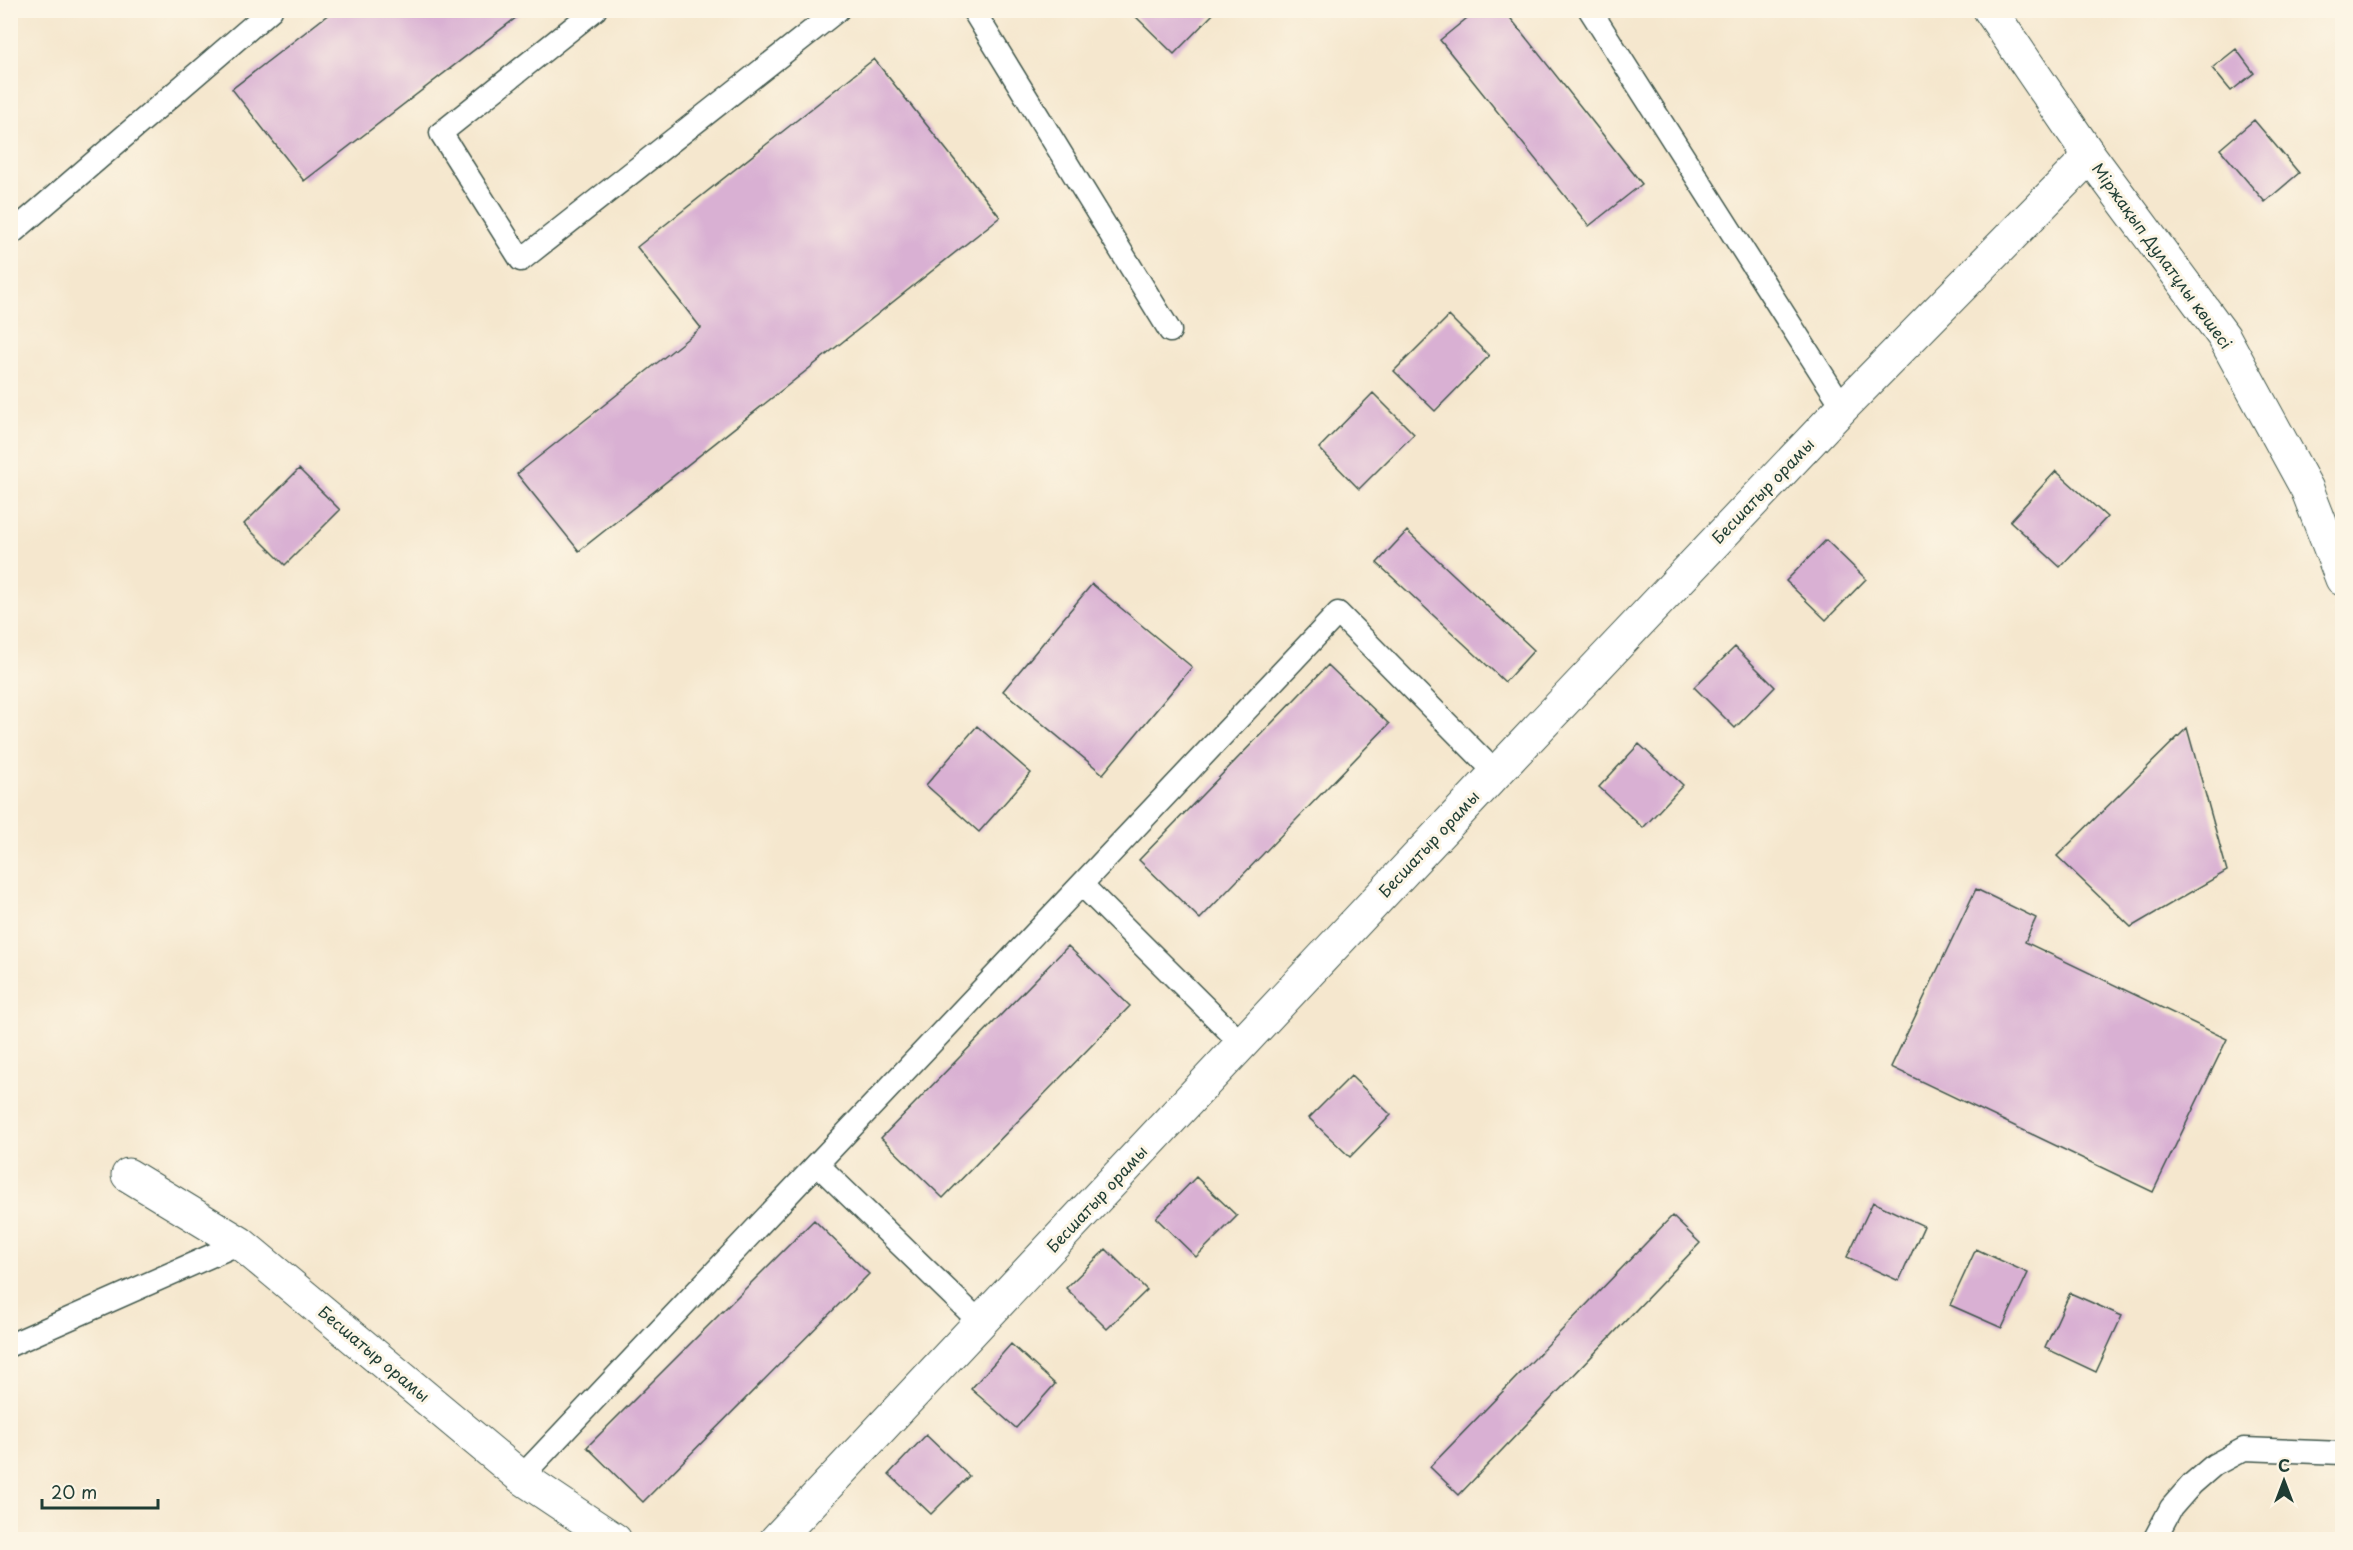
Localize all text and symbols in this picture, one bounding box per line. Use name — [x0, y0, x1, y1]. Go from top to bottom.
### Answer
street label: Міржақып Дулатұлы көшесі — [2087, 157, 2239, 353]
street label: Бесшатыр орамы — [1706, 432, 1819, 548]
street label: Бесшатыр орамы — [1372, 785, 1484, 902]
street label: Бесшатыр орамы — [1040, 1140, 1152, 1257]
street label: Бесшатыр орамы — [314, 1300, 435, 1407]
north arrow — [2254, 1451, 2314, 1511]
text: С — [2278, 1453, 2290, 1477]
scale bar — [42, 1472, 158, 1510]
text: 20 m — [51, 1478, 97, 1505]

